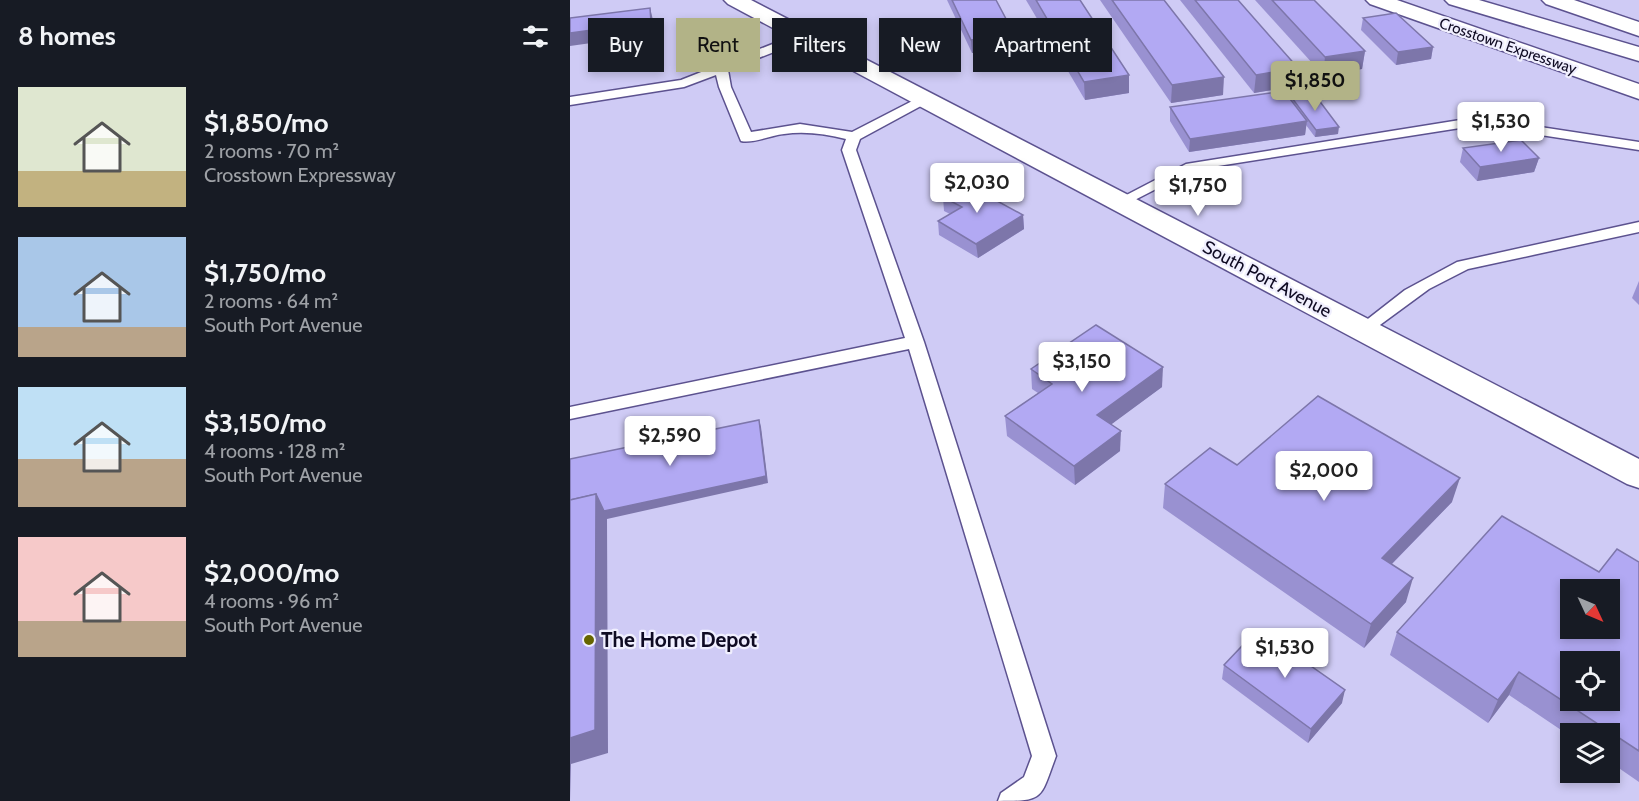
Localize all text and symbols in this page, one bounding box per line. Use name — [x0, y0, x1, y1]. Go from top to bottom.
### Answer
street label: Crosstown Expressway — [1437, 14, 1579, 78]
chip: Buy — [588, 18, 664, 72]
chip: Rent — [676, 18, 760, 72]
chip: Filters — [772, 18, 867, 72]
chip: New — [879, 18, 961, 72]
chip: Apartment — [973, 18, 1112, 72]
text: 8 homes — [18, 20, 116, 52]
icon: filters — [519, 20, 552, 53]
pin: $1,850 — [1266, 61, 1364, 112]
text: $1,850 — [1285, 68, 1345, 92]
pin: $1,530 — [1452, 102, 1550, 153]
text: $1,850/mo — [204, 107, 328, 139]
text: $1,530 — [1471, 109, 1531, 133]
icon: home — [66, 111, 138, 183]
text: 2 rooms · 70 m² — [204, 139, 339, 163]
text: Crosstown Expressway — [204, 163, 396, 187]
pin: $2,030 — [928, 163, 1026, 214]
pin: $1,750 — [1149, 166, 1247, 217]
text: $2,030 — [944, 170, 1010, 194]
text: $1,750 — [1169, 173, 1227, 197]
street label: South Port Avenue — [1199, 236, 1335, 322]
text: $1,750/mo — [204, 257, 326, 289]
icon: home — [66, 261, 138, 333]
text: 2 rooms · 64 m² — [204, 289, 338, 313]
text: South Port Avenue — [204, 313, 362, 337]
pin: $3,150 — [1033, 342, 1131, 393]
text: $3,150 — [1053, 349, 1111, 373]
text: $3,150/mo — [204, 407, 326, 439]
icon: home — [66, 411, 138, 483]
pin: $2,590 — [621, 416, 719, 467]
text: $2,590 — [639, 423, 701, 447]
text: 4 rooms · 128 m² — [204, 439, 346, 463]
pin: $2,000 — [1275, 451, 1373, 502]
text: $2,000 — [1290, 458, 1359, 482]
text: South Port Avenue — [204, 463, 362, 487]
text: $2,000/mo — [204, 557, 339, 589]
icon: home — [66, 561, 138, 633]
north arrow — [1560, 579, 1620, 639]
map controls — [1560, 579, 1620, 783]
text: 4 rooms · 96 m² — [204, 589, 339, 613]
text: South Port Avenue — [204, 613, 362, 637]
place label: The Home Depot — [601, 627, 757, 652]
pin: $1,530 — [1236, 628, 1334, 679]
marker: The Home Depot — [582, 633, 596, 647]
text: $1,530 — [1255, 635, 1315, 659]
button: locate — [1560, 651, 1620, 711]
button: layers — [1560, 723, 1620, 783]

